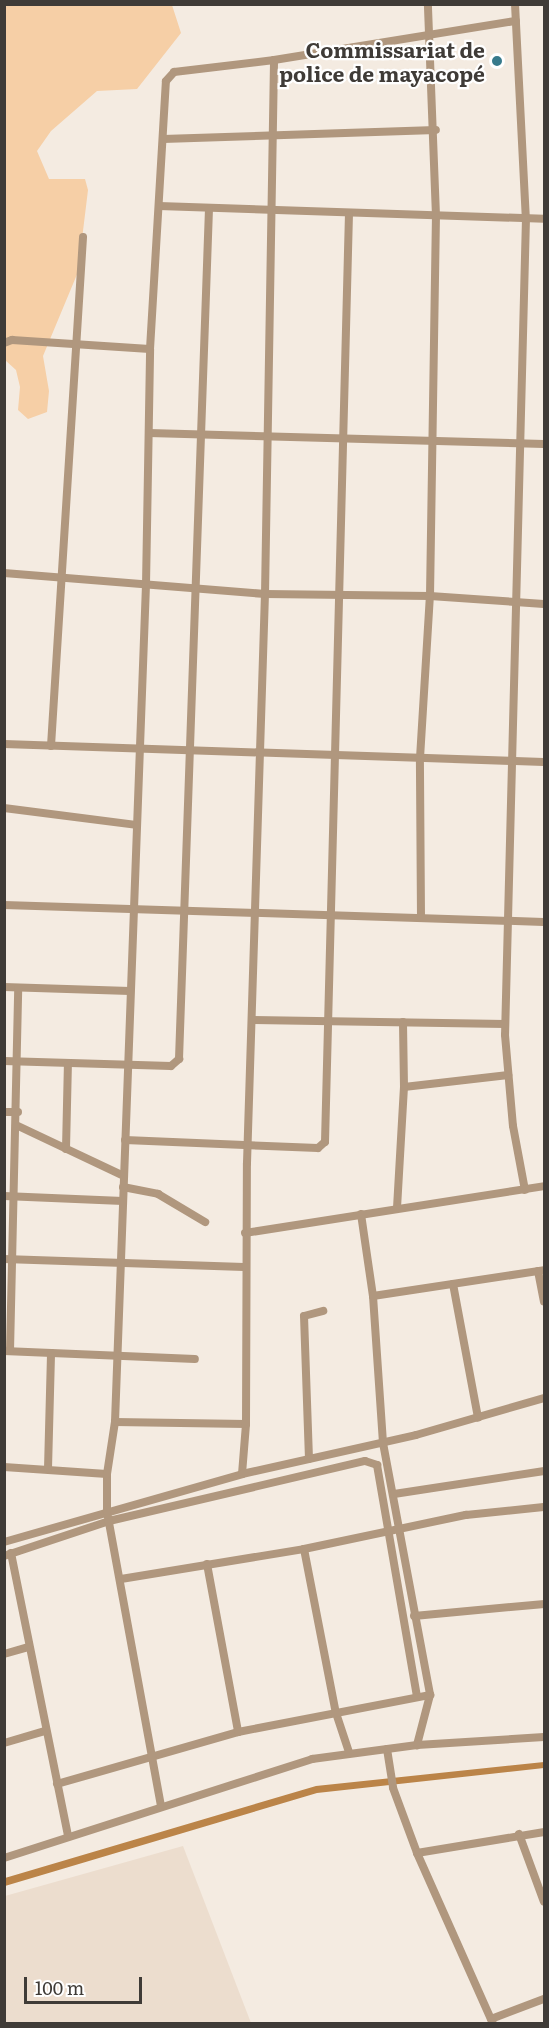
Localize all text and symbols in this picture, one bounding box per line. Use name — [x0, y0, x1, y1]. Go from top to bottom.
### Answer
place label: Commissariat de police de mayacopé — [279, 36, 485, 86]
marker: Commissariat de police de mayacopé — [490, 54, 504, 68]
scale bar — [27, 1965, 146, 2003]
text: 100 m — [35, 1974, 84, 2001]

